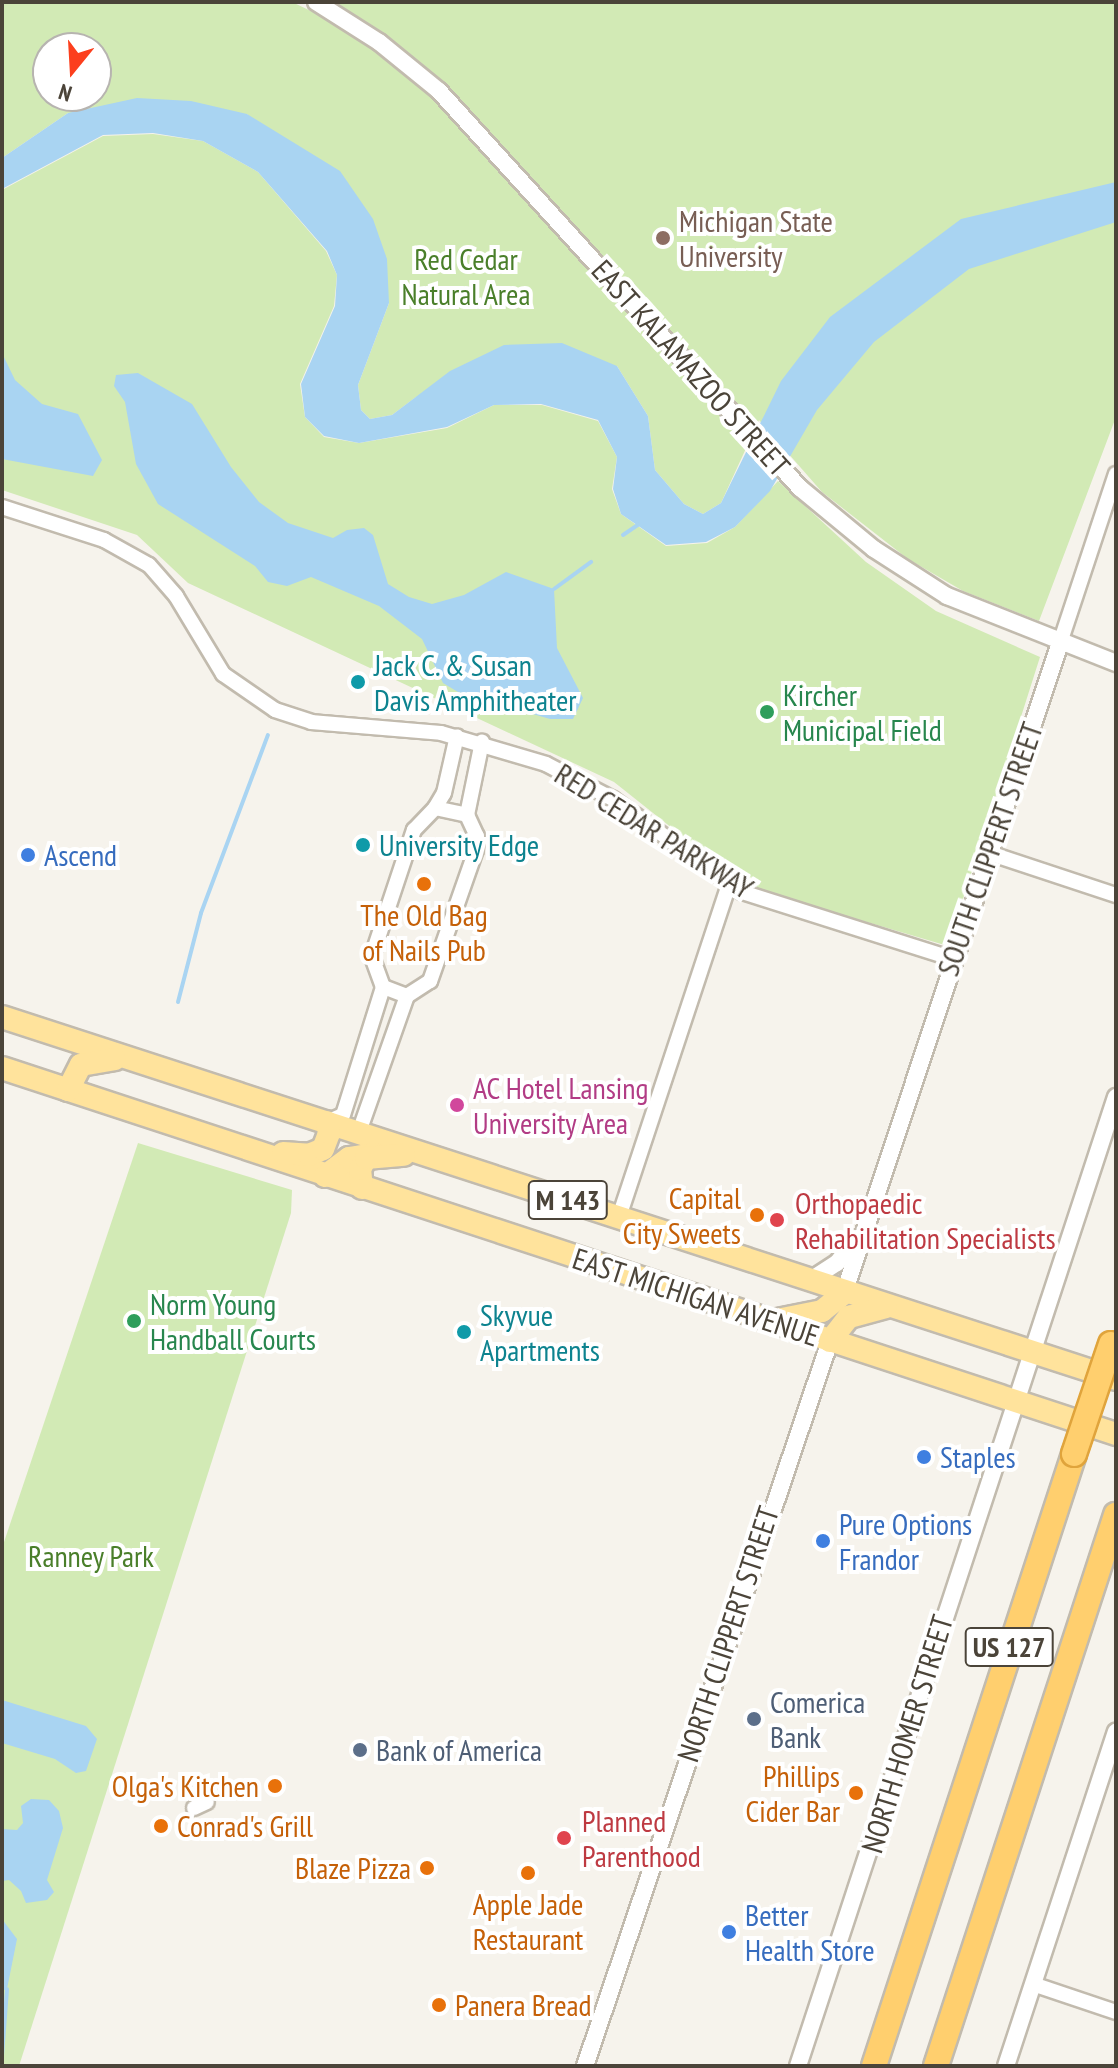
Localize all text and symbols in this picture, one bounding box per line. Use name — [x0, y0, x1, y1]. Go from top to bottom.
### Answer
north arrow — [32, 32, 112, 112]
text: N — [55, 78, 75, 108]
place label: Michigan State University — [679, 203, 833, 274]
marker: Michigan State University — [654, 229, 672, 247]
park label: Red Cedar Natural Area — [401, 241, 531, 312]
street label: EAST KALAMAZOO STREET — [584, 252, 798, 484]
place label: Jack C. & Susan Davis Amphitheater — [374, 647, 577, 718]
marker: Jack C. & Susan Davis Amphitheater — [349, 673, 367, 691]
place label: Kircher Municipal Field — [783, 677, 942, 748]
marker: Kircher Municipal Field — [758, 703, 776, 721]
street label: SOUTH CLIPPERT STREET — [930, 717, 1050, 981]
street label: RED CEDAR PARKWAY — [548, 756, 760, 906]
place label: University Edge — [379, 827, 540, 863]
marker: University Edge — [354, 836, 372, 854]
place label: Ascend — [44, 837, 117, 873]
marker: Ascend — [19, 846, 37, 864]
marker: The Old Bag of Nails Pub — [415, 875, 433, 893]
place label: The Old Bag of Nails Pub — [360, 897, 488, 968]
place label: AC Hotel Lansing University Area — [473, 1070, 649, 1140]
marker: AC Hotel Lansing University Area — [448, 1096, 466, 1114]
road number: M 143 — [526, 1176, 610, 1224]
place label: Capital City Sweets — [622, 1180, 741, 1250]
place label: Orthopaedic Rehabilitation Specialists — [795, 1185, 1056, 1256]
marker: Capital City Sweets — [748, 1206, 766, 1224]
marker: Orthopaedic Rehabilitation Specialists — [766, 1209, 788, 1231]
street label: EAST MICHIGAN AVENUE — [568, 1240, 824, 1354]
place label: Norm Young Handball Courts — [150, 1286, 316, 1356]
place label: Skyvue Apartments — [480, 1297, 600, 1368]
marker: Norm Young Handball Courts — [125, 1312, 143, 1330]
marker: Skyvue Apartments — [455, 1323, 473, 1341]
place label: Staples — [940, 1439, 1016, 1475]
marker: Staples — [915, 1448, 933, 1466]
street label: NORTH CLIPPERT STREET — [670, 1501, 786, 1767]
place label: Pure Options Frandor — [839, 1506, 972, 1576]
marker: Pure Options Frandor — [814, 1532, 832, 1550]
park label: Ranney Park — [28, 1538, 154, 1574]
street label: NORTH HOMER STREET — [854, 1611, 960, 1857]
road number: US 127 — [963, 1623, 1055, 1671]
place label: Comerica Bank — [770, 1684, 865, 1754]
marker: Comerica Bank — [745, 1710, 763, 1728]
place label: Bank of America — [376, 1732, 544, 1768]
marker: Bank of America — [351, 1741, 369, 1759]
place label: Phillips Cider Bar — [745, 1758, 840, 1828]
place label: Olga's Kitchen — [112, 1768, 259, 1804]
marker: Olga's Kitchen — [266, 1777, 284, 1795]
marker: Phillips Cider Bar — [847, 1784, 865, 1802]
place label: Planned Parenthood — [582, 1803, 701, 1874]
place label: Conrad's Grill — [177, 1808, 313, 1844]
marker: Conrad's Grill — [152, 1817, 170, 1835]
marker: Planned Parenthood — [553, 1827, 575, 1849]
place label: Blaze Pizza — [295, 1850, 411, 1886]
marker: Blaze Pizza — [418, 1859, 436, 1877]
marker: Apple Jade Restaurant — [519, 1864, 537, 1882]
place label: Apple Jade Restaurant — [473, 1886, 583, 1956]
place label: Better Health Store — [745, 1897, 875, 1968]
marker: Better Health Store — [720, 1923, 738, 1941]
place label: Panera Bread — [455, 1987, 592, 2023]
marker: Panera Bread — [430, 1996, 448, 2014]

